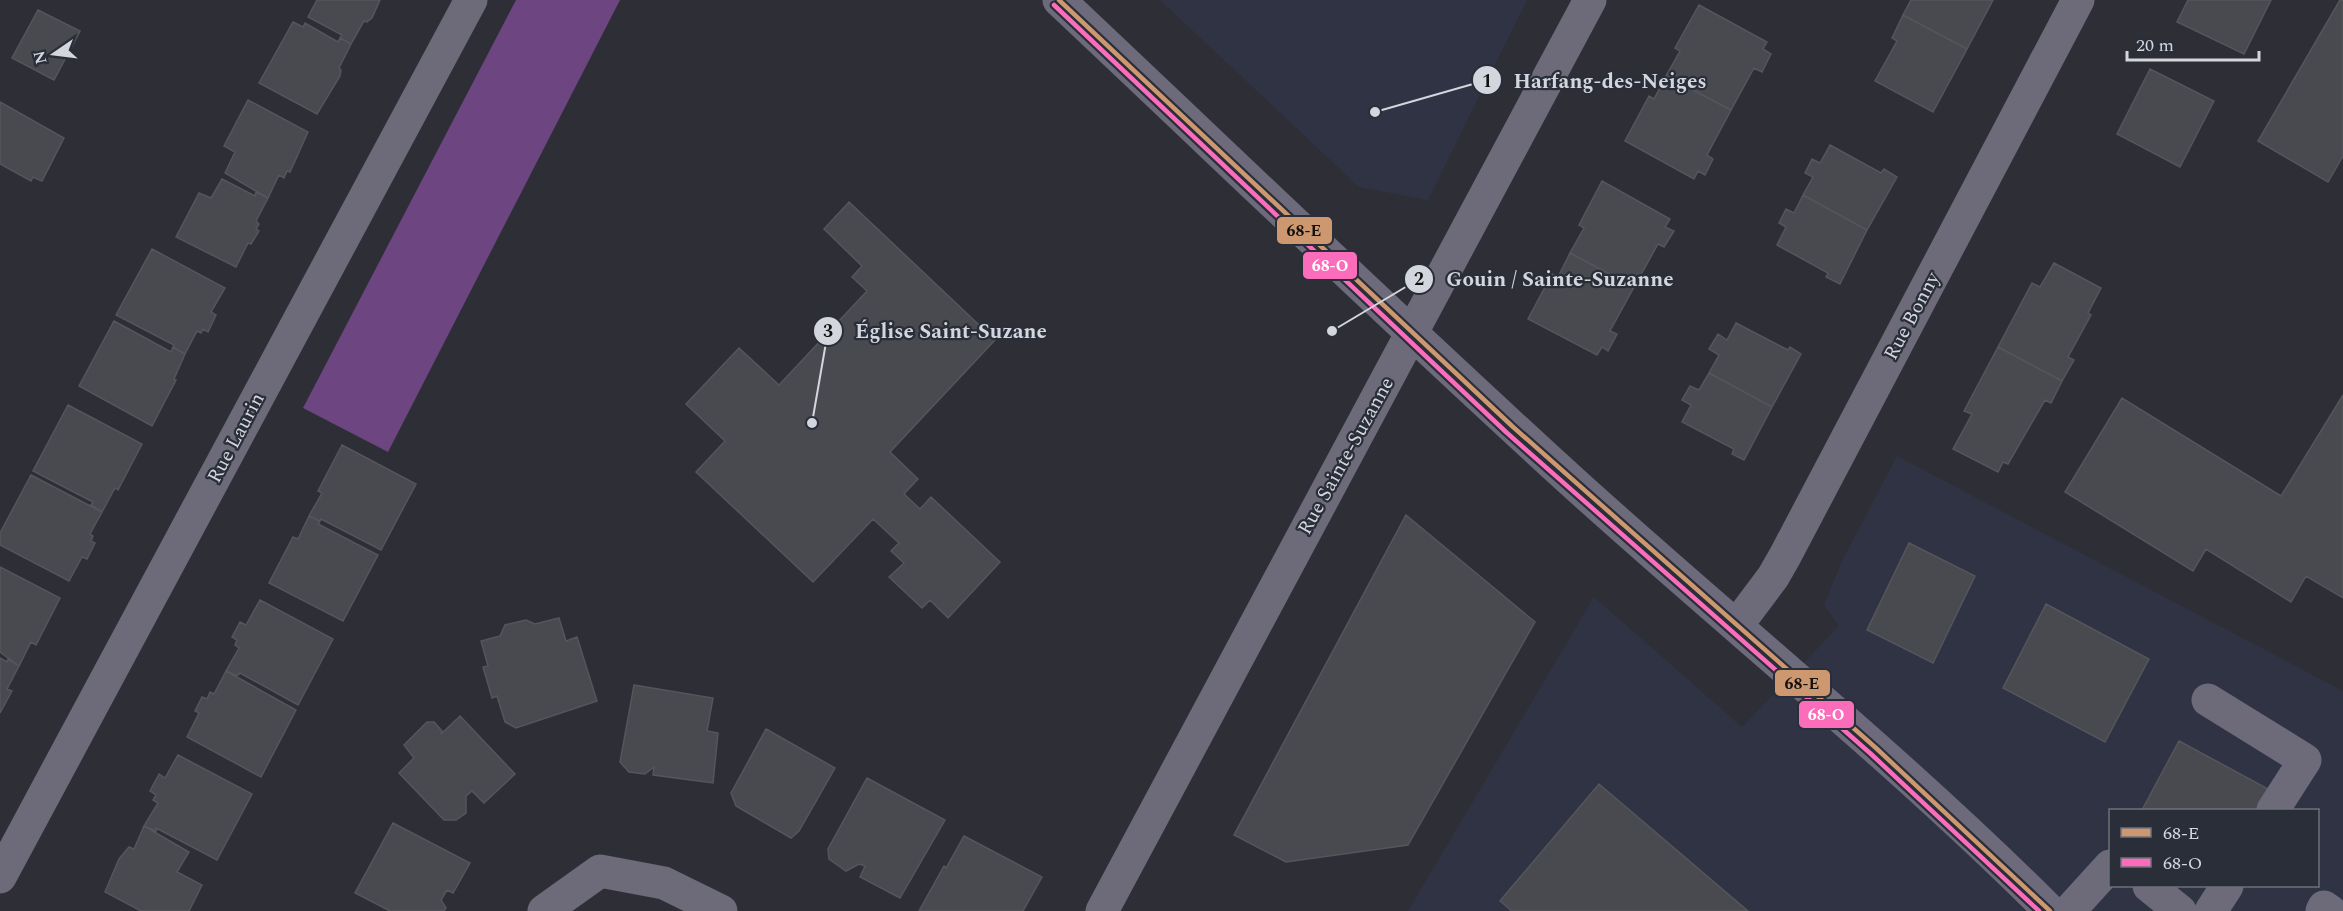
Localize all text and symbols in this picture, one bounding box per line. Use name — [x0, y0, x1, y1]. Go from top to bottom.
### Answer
north arrow — [24, 24, 84, 84]
scale bar — [2127, 24, 2259, 62]
text: 20 m — [2136, 32, 2174, 59]
text: N — [27, 48, 54, 67]
callout: Harfang-des-Neiges — [1472, 61, 1719, 100]
text: Harfang-des-Neiges — [1513, 66, 1707, 98]
text: 1 — [1482, 68, 1492, 95]
line badge: 68-E — [1276, 216, 1333, 245]
text: 68-E — [1287, 219, 1321, 243]
line badge: 68-O — [1302, 251, 1358, 280]
text: 68-O — [1312, 254, 1348, 278]
callout: Gouin / Sainte-Suzanne — [1404, 259, 1686, 298]
text: Gouin / Sainte-Suzanne — [1446, 264, 1674, 296]
street label: Rue Bonny — [1876, 265, 1948, 365]
text: 2 — [1414, 266, 1424, 293]
callout: Église Saint-Suzane — [813, 311, 1059, 350]
text: Église Saint-Suzane — [855, 316, 1047, 348]
text: 3 — [823, 318, 833, 345]
street label: Rue Sainte-Suzanne — [1290, 372, 1402, 540]
street label: Rue Laurin — [200, 387, 272, 489]
line badge: 68-E — [1774, 669, 1831, 697]
text: 68-E — [1785, 672, 1819, 696]
line badge: 68-O — [1798, 700, 1855, 729]
text: 68-O — [1808, 703, 1844, 727]
legend — [2109, 809, 2319, 887]
text: 68-E — [2163, 820, 2200, 847]
text: 68-O — [2163, 850, 2202, 877]

